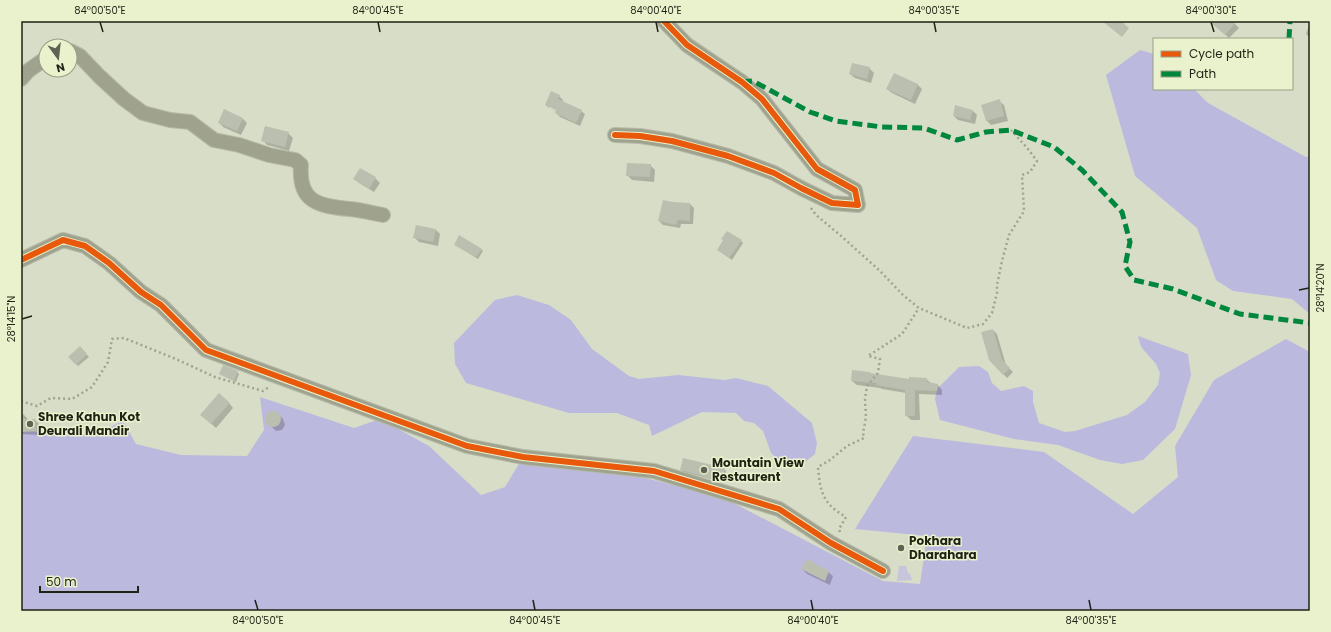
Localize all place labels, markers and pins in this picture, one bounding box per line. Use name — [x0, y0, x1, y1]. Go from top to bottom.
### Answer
place label: Shree Kahun Kot Deurali Mandir — [38, 408, 140, 439]
marker: Shree Kahun Kot Deurali Mandir — [25, 419, 35, 429]
place label: Mountain View Restaurent — [712, 454, 805, 485]
marker: Mountain View Restaurent — [699, 465, 709, 475]
place label: Pokhara Dharahara — [909, 532, 977, 563]
marker: Pokhara Dharahara — [896, 543, 906, 553]

